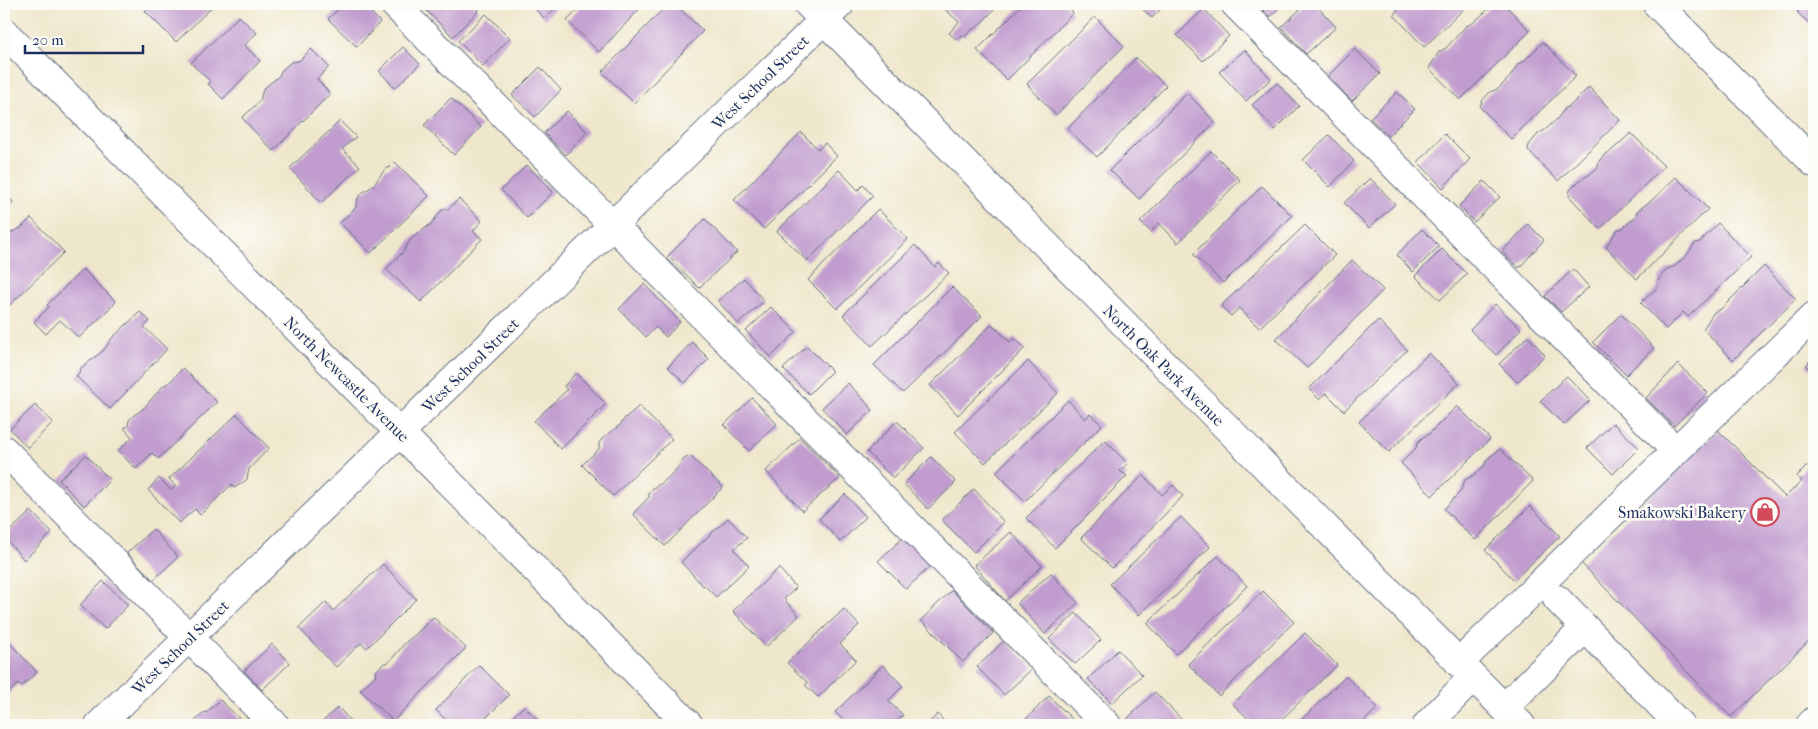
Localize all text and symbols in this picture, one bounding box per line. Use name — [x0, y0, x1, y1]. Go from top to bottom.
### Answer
scale bar — [25, 22, 142, 54]
text: 20 m — [32, 31, 64, 49]
street label: West School Street — [707, 31, 813, 134]
street label: North Oak Park Avenue — [1099, 301, 1228, 430]
street label: North Newcastle Avenue — [280, 313, 413, 446]
street label: West School Street — [417, 314, 523, 417]
shop icon: Smakowski Bakery — [1750, 497, 1780, 527]
place label: Smakowski Bakery — [1618, 503, 1746, 522]
street label: West School Street — [127, 596, 233, 699]

